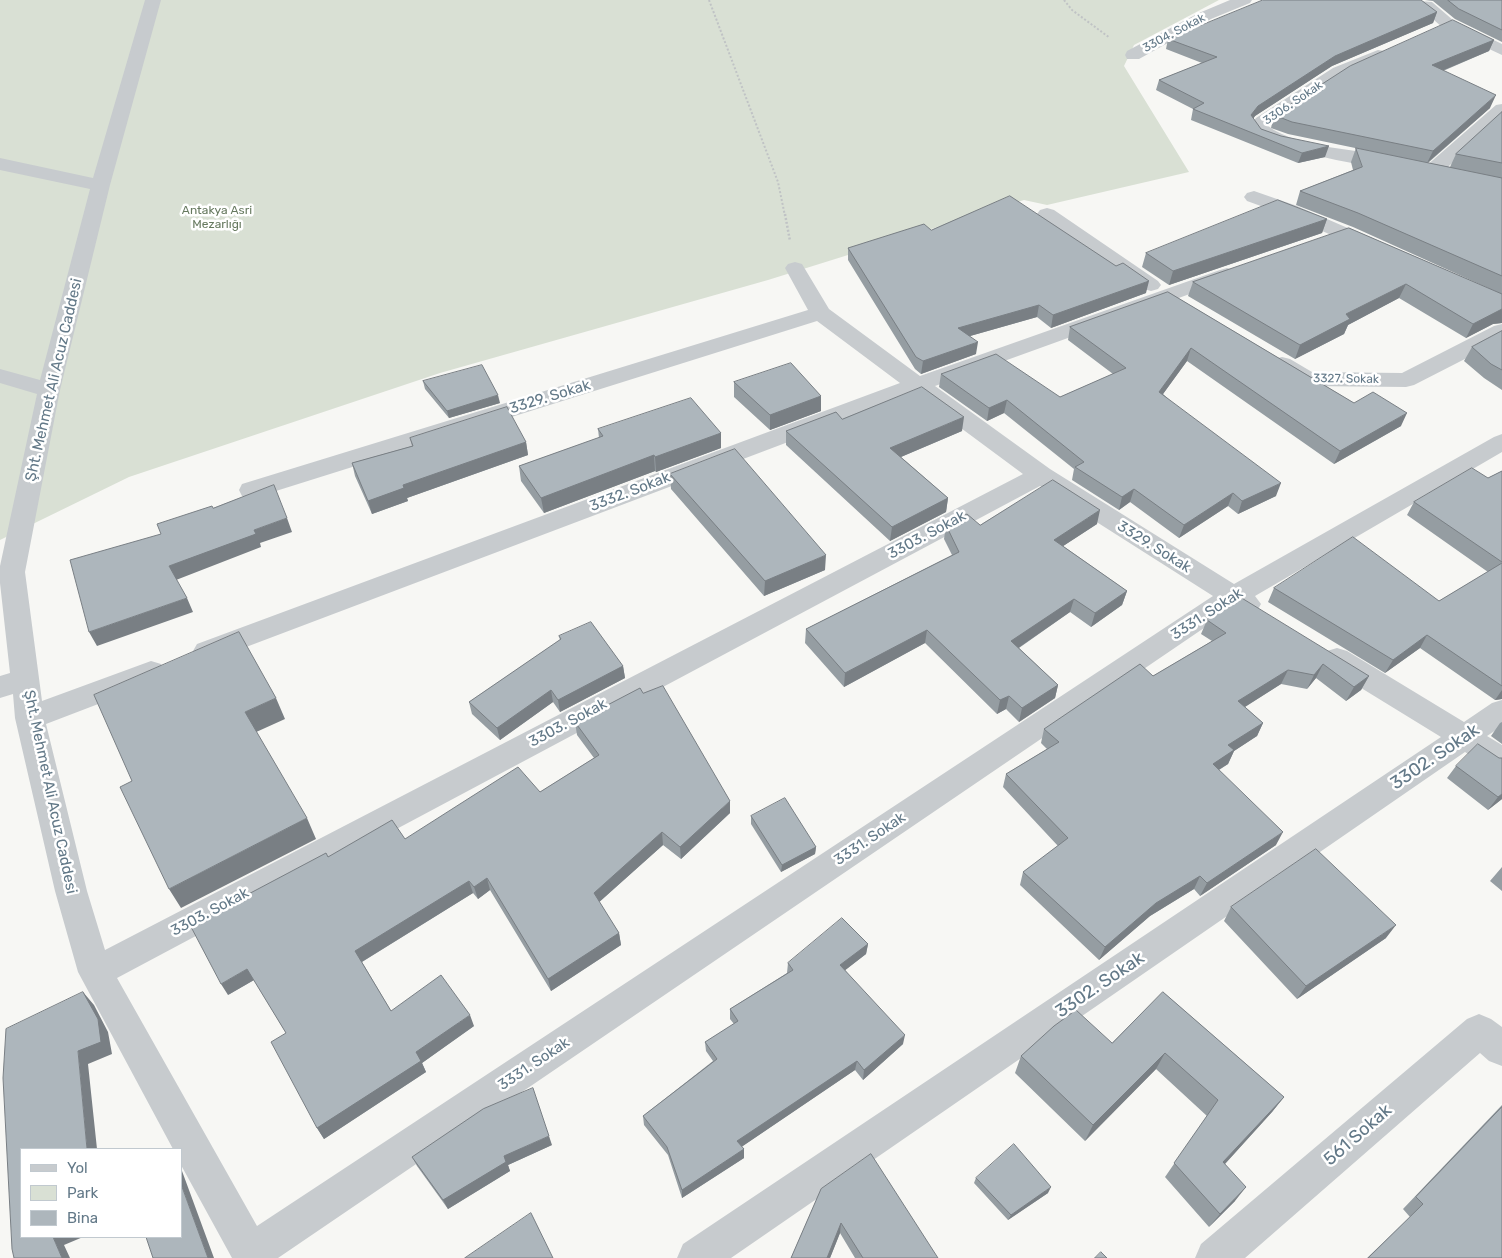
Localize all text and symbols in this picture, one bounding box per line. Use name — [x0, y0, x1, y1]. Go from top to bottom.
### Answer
street label: 3304. Sokak — [1140, 11, 1208, 55]
street label: 3306. Sokak — [1261, 78, 1325, 128]
park label: Antakya Asri Mezarlığı — [182, 204, 252, 232]
street label: Şht. Mehmet Ali Acuz Caddesi — [22, 277, 86, 483]
street label: 3327. Sokak — [1313, 371, 1379, 387]
street label: 3329. Sokak — [507, 376, 593, 418]
street label: 3332. Sokak — [587, 468, 673, 516]
street label: 3303. Sokak — [885, 507, 969, 563]
street label: 3329. Sokak — [1114, 517, 1194, 577]
street label: 3331. Sokak — [1168, 584, 1246, 644]
street label: Şht. Mehmet Ali Acuz Caddesi — [20, 689, 80, 895]
street label: 3303. Sokak — [526, 695, 610, 751]
street label: 3302. Sokak — [1386, 719, 1484, 795]
street label: 3331. Sokak — [831, 809, 909, 869]
street label: 3303. Sokak — [168, 884, 252, 940]
street label: 3302. Sokak — [1051, 947, 1149, 1023]
street label: 3331. Sokak — [495, 1034, 573, 1094]
street label: 561 Sokak — [1320, 1100, 1396, 1170]
legend — [20, 1148, 182, 1238]
text: Yol — [67, 1159, 88, 1177]
text: Park — [67, 1184, 98, 1202]
text: Bina — [67, 1209, 98, 1227]

